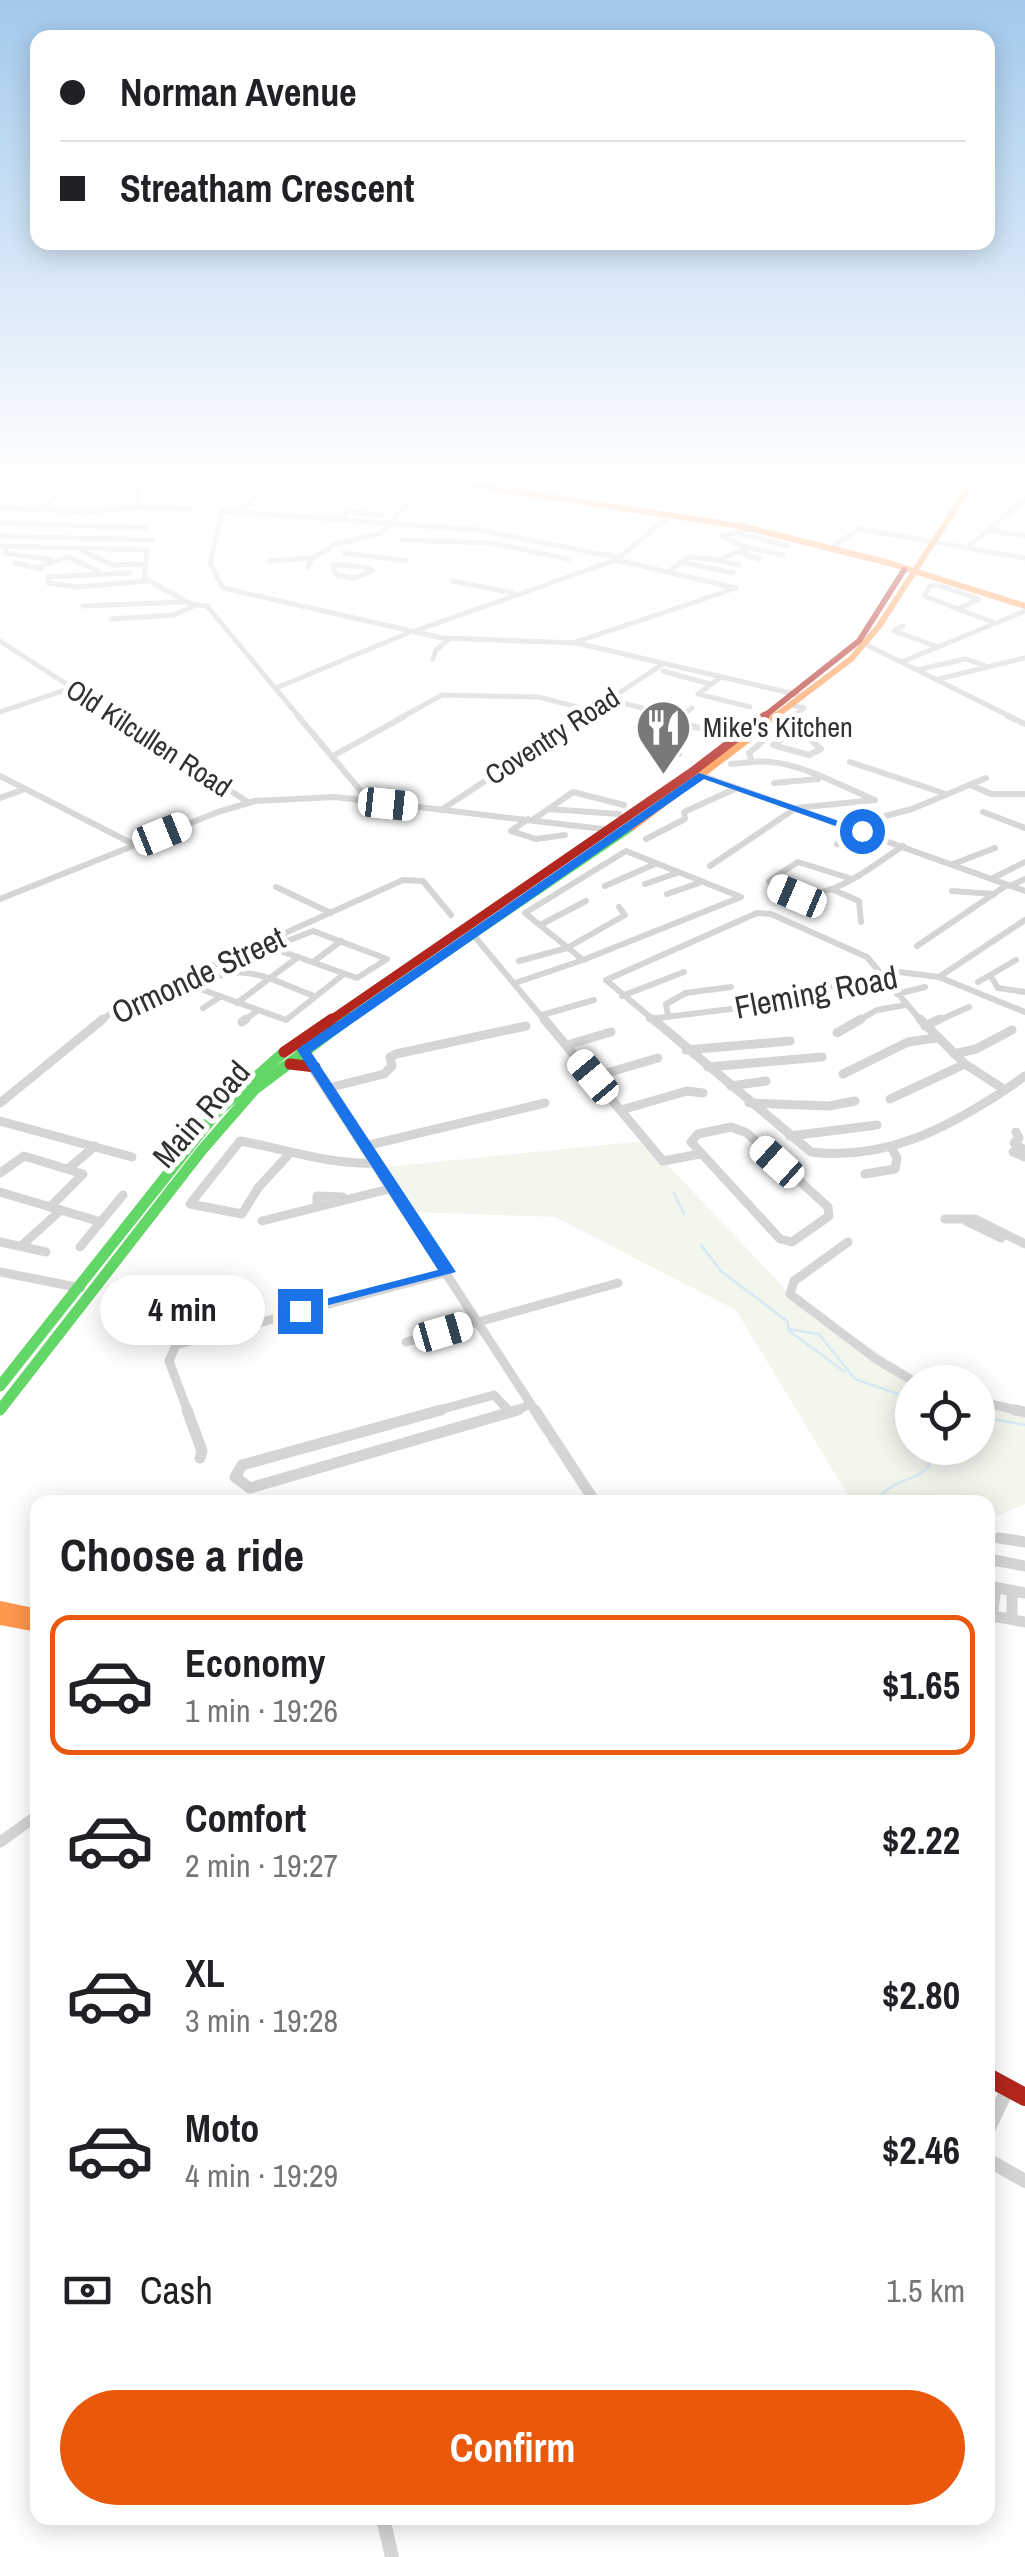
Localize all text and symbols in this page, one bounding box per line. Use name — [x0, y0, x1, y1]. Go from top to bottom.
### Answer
text: Norman Avenue — [120, 67, 357, 118]
text: Streatham Crescent — [120, 163, 414, 214]
street label: Old Kilcullen Road — [59, 670, 239, 806]
street label: Coventry Road — [477, 678, 627, 794]
restaurant icon: Mike's Kitchen — [634, 697, 694, 776]
place label: Mike's Kitchen — [703, 708, 853, 746]
car — [357, 786, 419, 822]
car — [129, 809, 195, 859]
route start — [840, 809, 885, 854]
car — [764, 870, 830, 922]
street label: Ormonde Street — [104, 916, 292, 1034]
street label: Fleming Road — [731, 955, 901, 1029]
car — [562, 1044, 624, 1110]
street label: Main Road — [143, 1051, 259, 1177]
car — [745, 1131, 809, 1193]
callout: 4 min — [100, 1276, 265, 1346]
text: 4 min — [148, 1288, 217, 1331]
route end — [278, 1289, 323, 1334]
car — [410, 1309, 476, 1355]
map controls — [895, 1365, 995, 1465]
button: locate — [895, 1365, 995, 1465]
text: Choose a ride — [60, 1524, 304, 1585]
text: Economy — [185, 1638, 325, 1689]
icon: car — [65, 1640, 155, 1730]
text: $1.65 — [882, 1660, 960, 1711]
text: 1 min · 19:26 — [185, 1689, 338, 1732]
text: Comfort — [185, 1793, 306, 1844]
icon: car — [65, 1795, 155, 1885]
text: $2.22 — [882, 1815, 960, 1866]
text: 2 min · 19:27 — [185, 1844, 338, 1887]
text: XL — [185, 1948, 225, 1999]
icon: car — [65, 1950, 155, 2040]
text: $2.80 — [882, 1970, 960, 2021]
text: 3 min · 19:28 — [185, 1999, 338, 2042]
text: Moto — [185, 2103, 259, 2154]
icon: car — [65, 2105, 155, 2195]
text: $2.46 — [882, 2125, 960, 2176]
text: 4 min · 19:29 — [185, 2154, 338, 2197]
icon: cash — [60, 2263, 115, 2318]
text: Cash — [140, 2265, 213, 2316]
text: 1.5 km — [886, 2269, 965, 2312]
button: Confirm — [60, 2390, 965, 2505]

